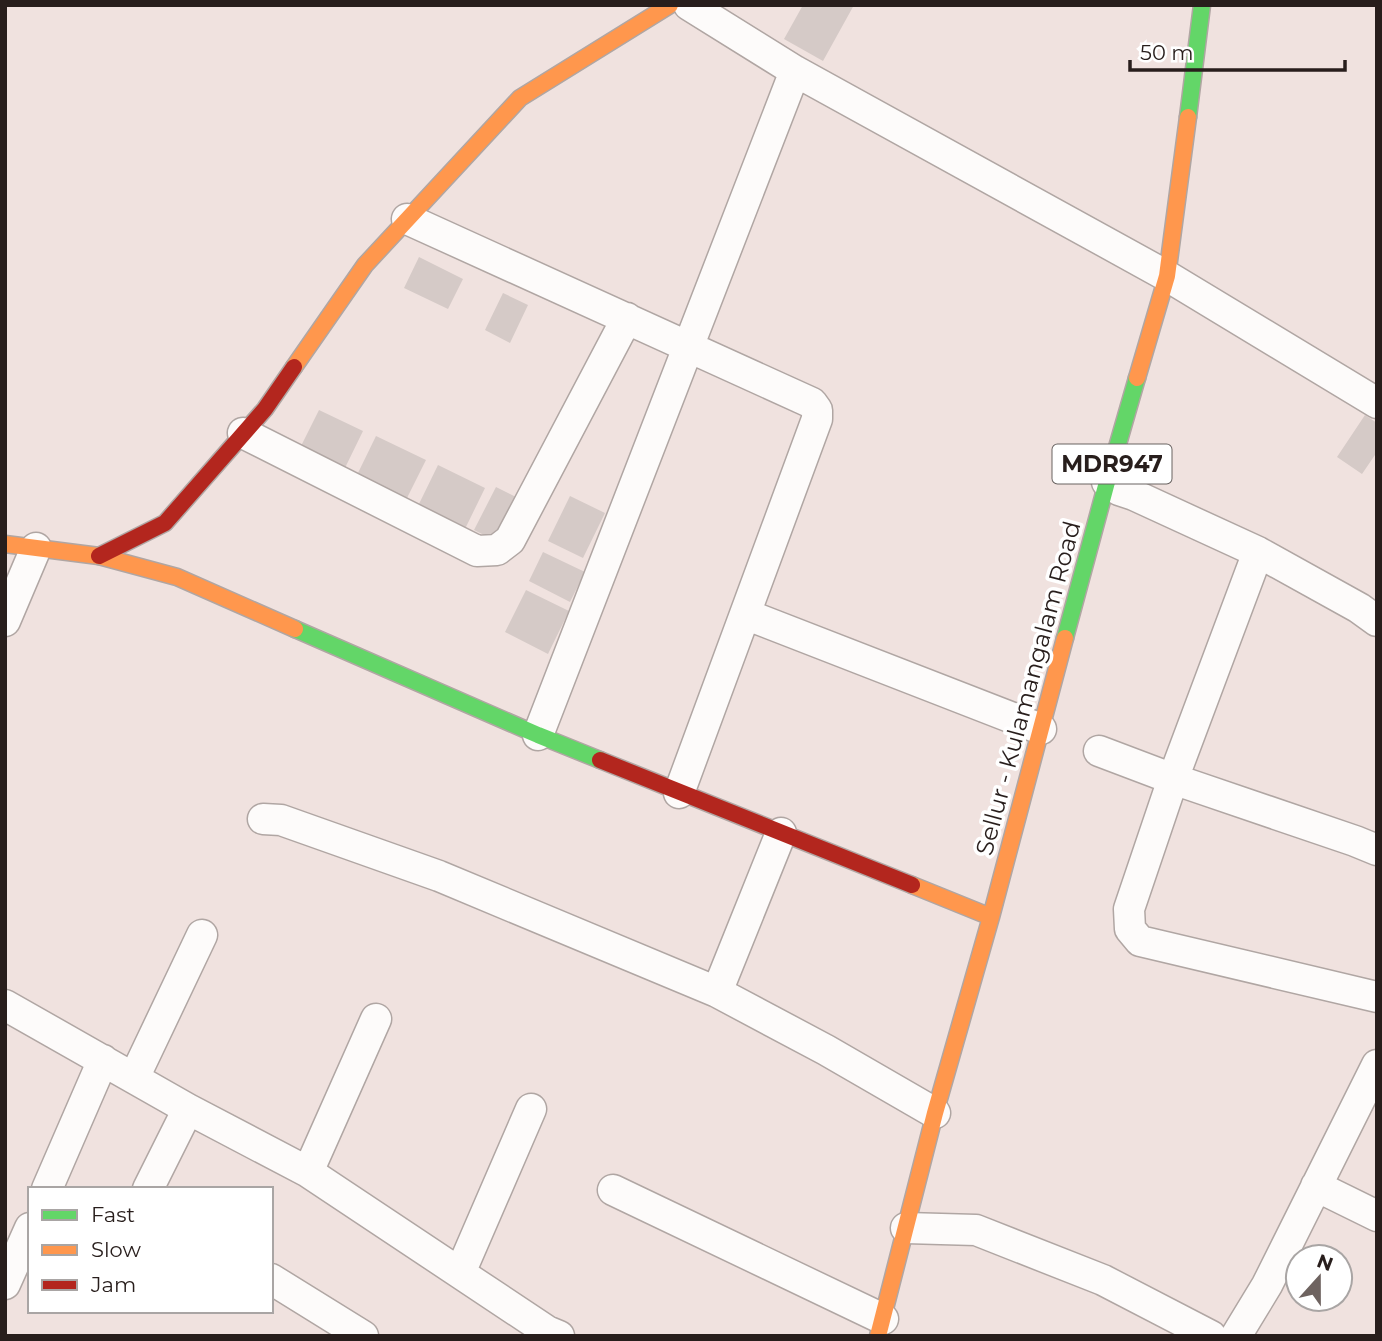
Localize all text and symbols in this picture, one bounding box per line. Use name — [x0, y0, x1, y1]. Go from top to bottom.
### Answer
scale bar — [1130, 28, 1345, 72]
text: 50 m — [1140, 40, 1194, 65]
road number: MDR947 — [1052, 445, 1172, 484]
street label: Sellur - Kulamangalam Road — [969, 518, 1087, 858]
legend — [28, 1187, 273, 1313]
text: Fast — [91, 1202, 135, 1227]
text: Slow — [91, 1237, 141, 1262]
north arrow — [1284, 1243, 1354, 1313]
text: N — [1314, 1249, 1336, 1276]
text: Jam — [90, 1272, 136, 1297]

